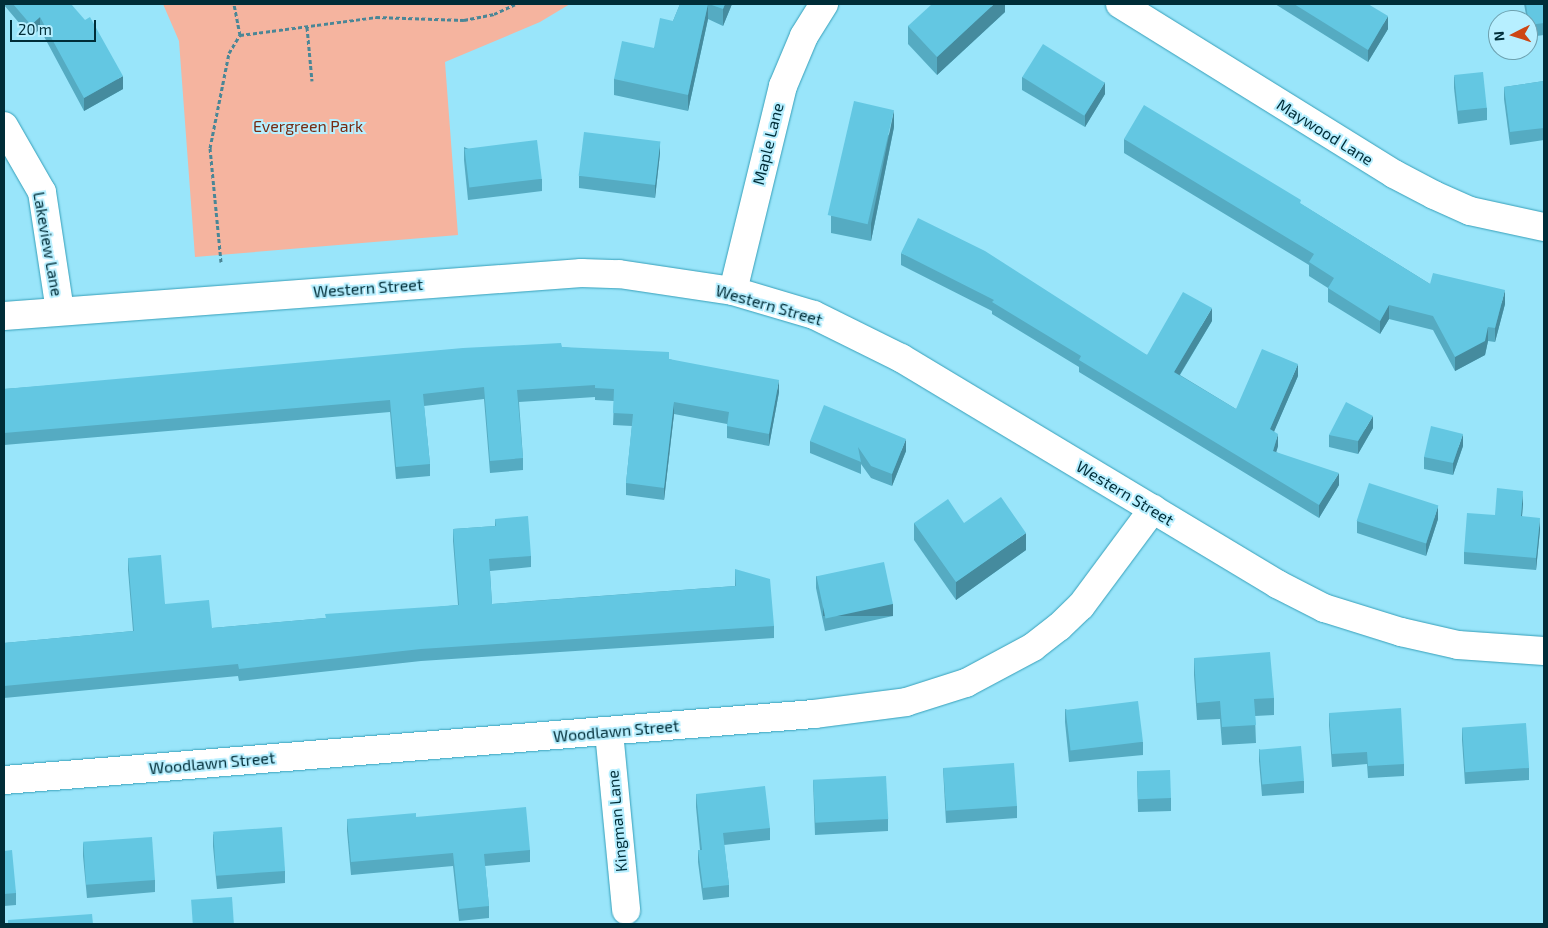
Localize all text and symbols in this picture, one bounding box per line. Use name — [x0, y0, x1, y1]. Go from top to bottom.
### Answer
scale bar — [12, 10, 99, 42]
north arrow — [1488, 10, 1538, 60]
text: 20 m — [18, 20, 52, 38]
text: N — [1490, 30, 1507, 42]
street label: Maywood Lane — [1273, 95, 1377, 169]
street label: Maple Lane — [749, 101, 787, 187]
park label: Evergreen Park — [253, 116, 363, 136]
street label: Lakeview Lane — [29, 190, 67, 298]
street label: Western Street — [312, 275, 424, 301]
street label: Western Street — [713, 281, 825, 329]
street label: Western Street — [1073, 456, 1177, 530]
street label: Woodlawn Street — [552, 716, 680, 746]
street label: Woodlawn Street — [148, 748, 276, 778]
street label: Kingman Lane — [603, 769, 631, 873]

